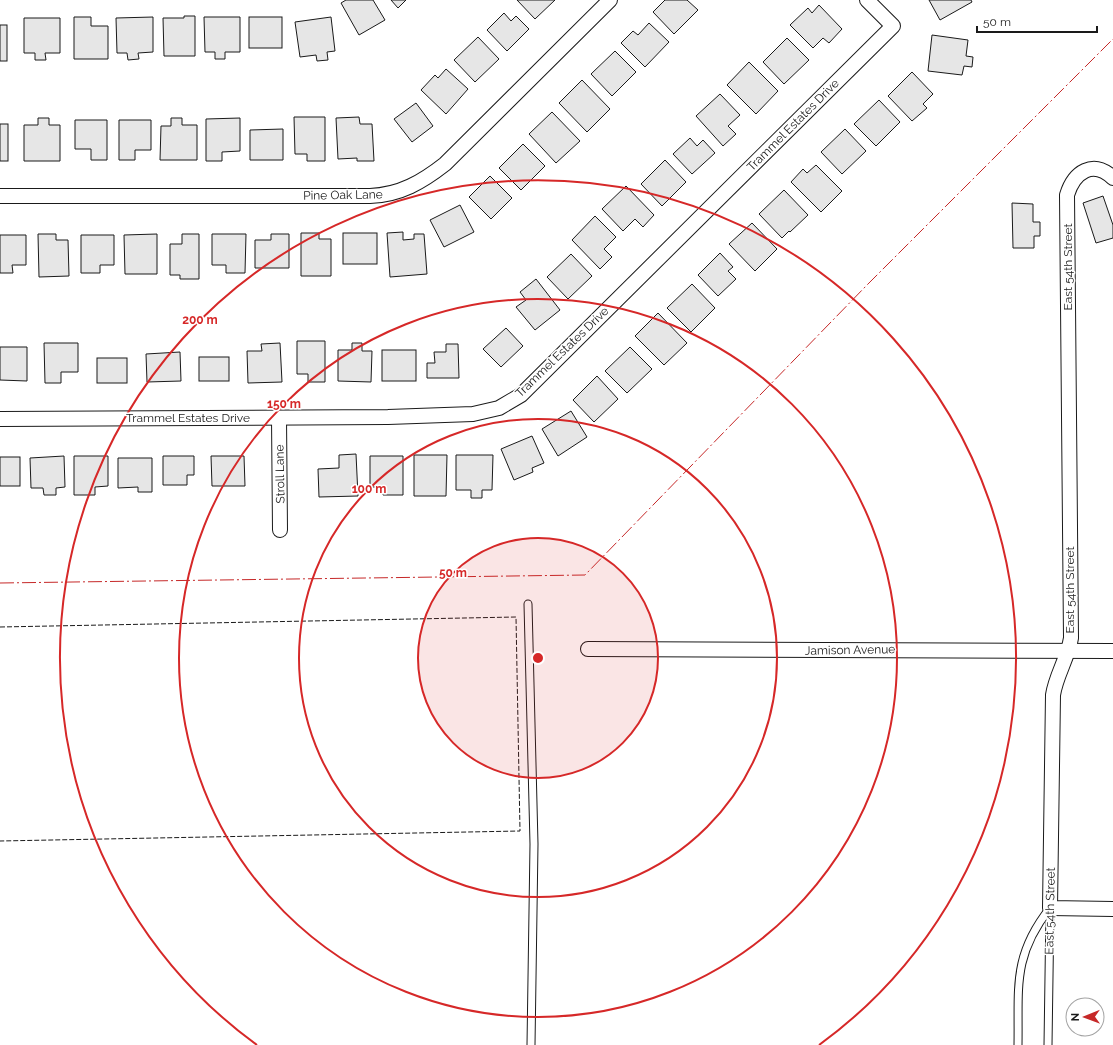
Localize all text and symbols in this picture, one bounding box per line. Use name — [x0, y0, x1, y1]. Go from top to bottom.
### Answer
scale bar — [977, 8, 1097, 34]
text: 50 m — [983, 15, 1011, 29]
street label: Trammel Estates Drive — [744, 76, 842, 174]
street label: Pine Oak Lane — [303, 187, 383, 203]
street label: East 54th Street — [1061, 223, 1075, 311]
street label: Trammel Estates Drive — [513, 304, 611, 400]
text: 200 m — [182, 313, 218, 327]
text: 150 m — [267, 397, 301, 411]
street label: Trammel Estates Drive — [126, 411, 250, 425]
street label: Stroll Lane — [272, 444, 288, 504]
text: 100 m — [352, 482, 386, 496]
street label: East 54th Street — [1063, 546, 1077, 634]
text: 50 m — [439, 566, 467, 580]
street label: Jamison Avenue — [805, 642, 895, 658]
centre of rings — [531, 651, 545, 665]
street label: East 54th Street — [1042, 867, 1058, 955]
north arrow — [1065, 997, 1105, 1037]
text: N — [1069, 1013, 1082, 1021]

